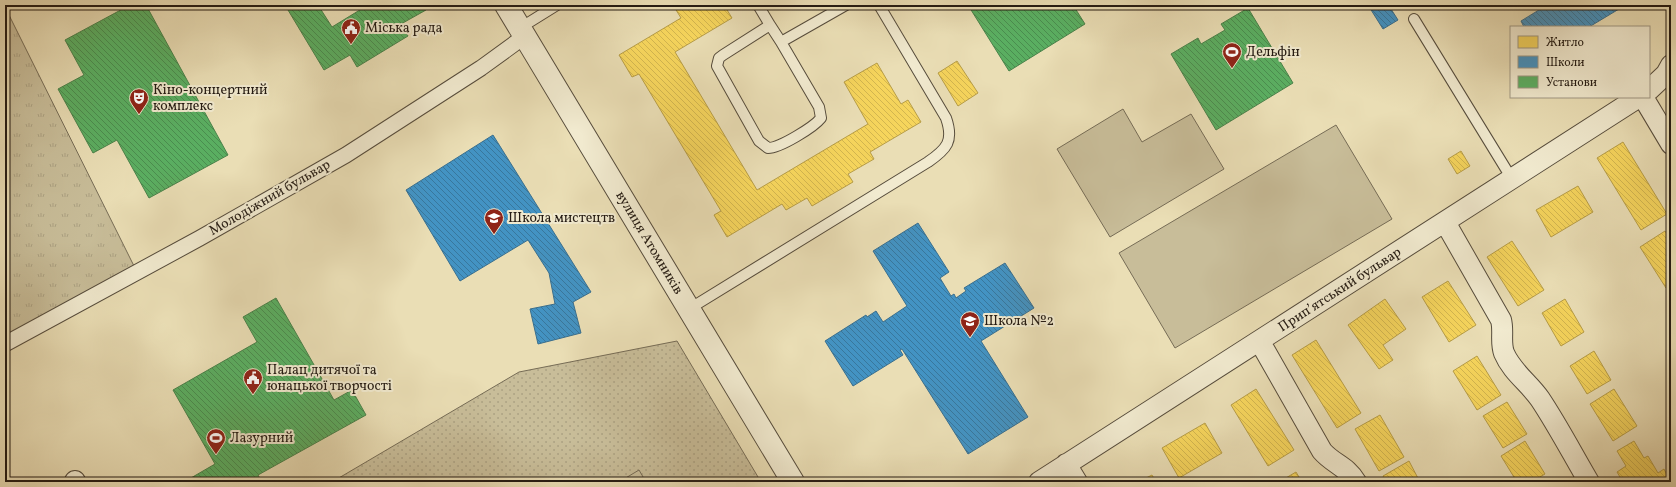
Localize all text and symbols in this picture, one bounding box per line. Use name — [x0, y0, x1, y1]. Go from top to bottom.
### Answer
public building icon: Міська рада — [340, 17, 362, 45]
place label: Міська рада — [365, 19, 442, 38]
legend — [1510, 26, 1650, 98]
text: Житло — [1546, 35, 1584, 51]
sports icon: Дельфін — [1221, 41, 1243, 69]
place label: Дельфін — [1246, 43, 1300, 62]
text: Школи — [1546, 55, 1585, 71]
text: Установи — [1546, 75, 1597, 91]
place label: Кіно-концертний комплекс — [153, 81, 268, 116]
theatre icon: Кіно-концертний комплекс — [128, 87, 150, 115]
street label: Молодіжний бульвар — [206, 155, 334, 241]
street label: вулиця Атомників — [611, 188, 687, 298]
school or university icon: Школа мистецтв — [483, 207, 505, 235]
place label: Школа мистецтв — [508, 209, 615, 228]
street label: Припʼятський бульвар — [1275, 243, 1405, 337]
school or university icon: Школа №2 — [959, 310, 981, 338]
place label: Школа №2 — [984, 312, 1054, 331]
place label: Палац дитячої та юнацької творчості — [267, 361, 392, 396]
public building icon: Палац дитячої та юнацької творчості — [242, 367, 264, 395]
sports icon: Лазурний — [205, 427, 227, 455]
place label: Лазурний — [230, 429, 294, 448]

